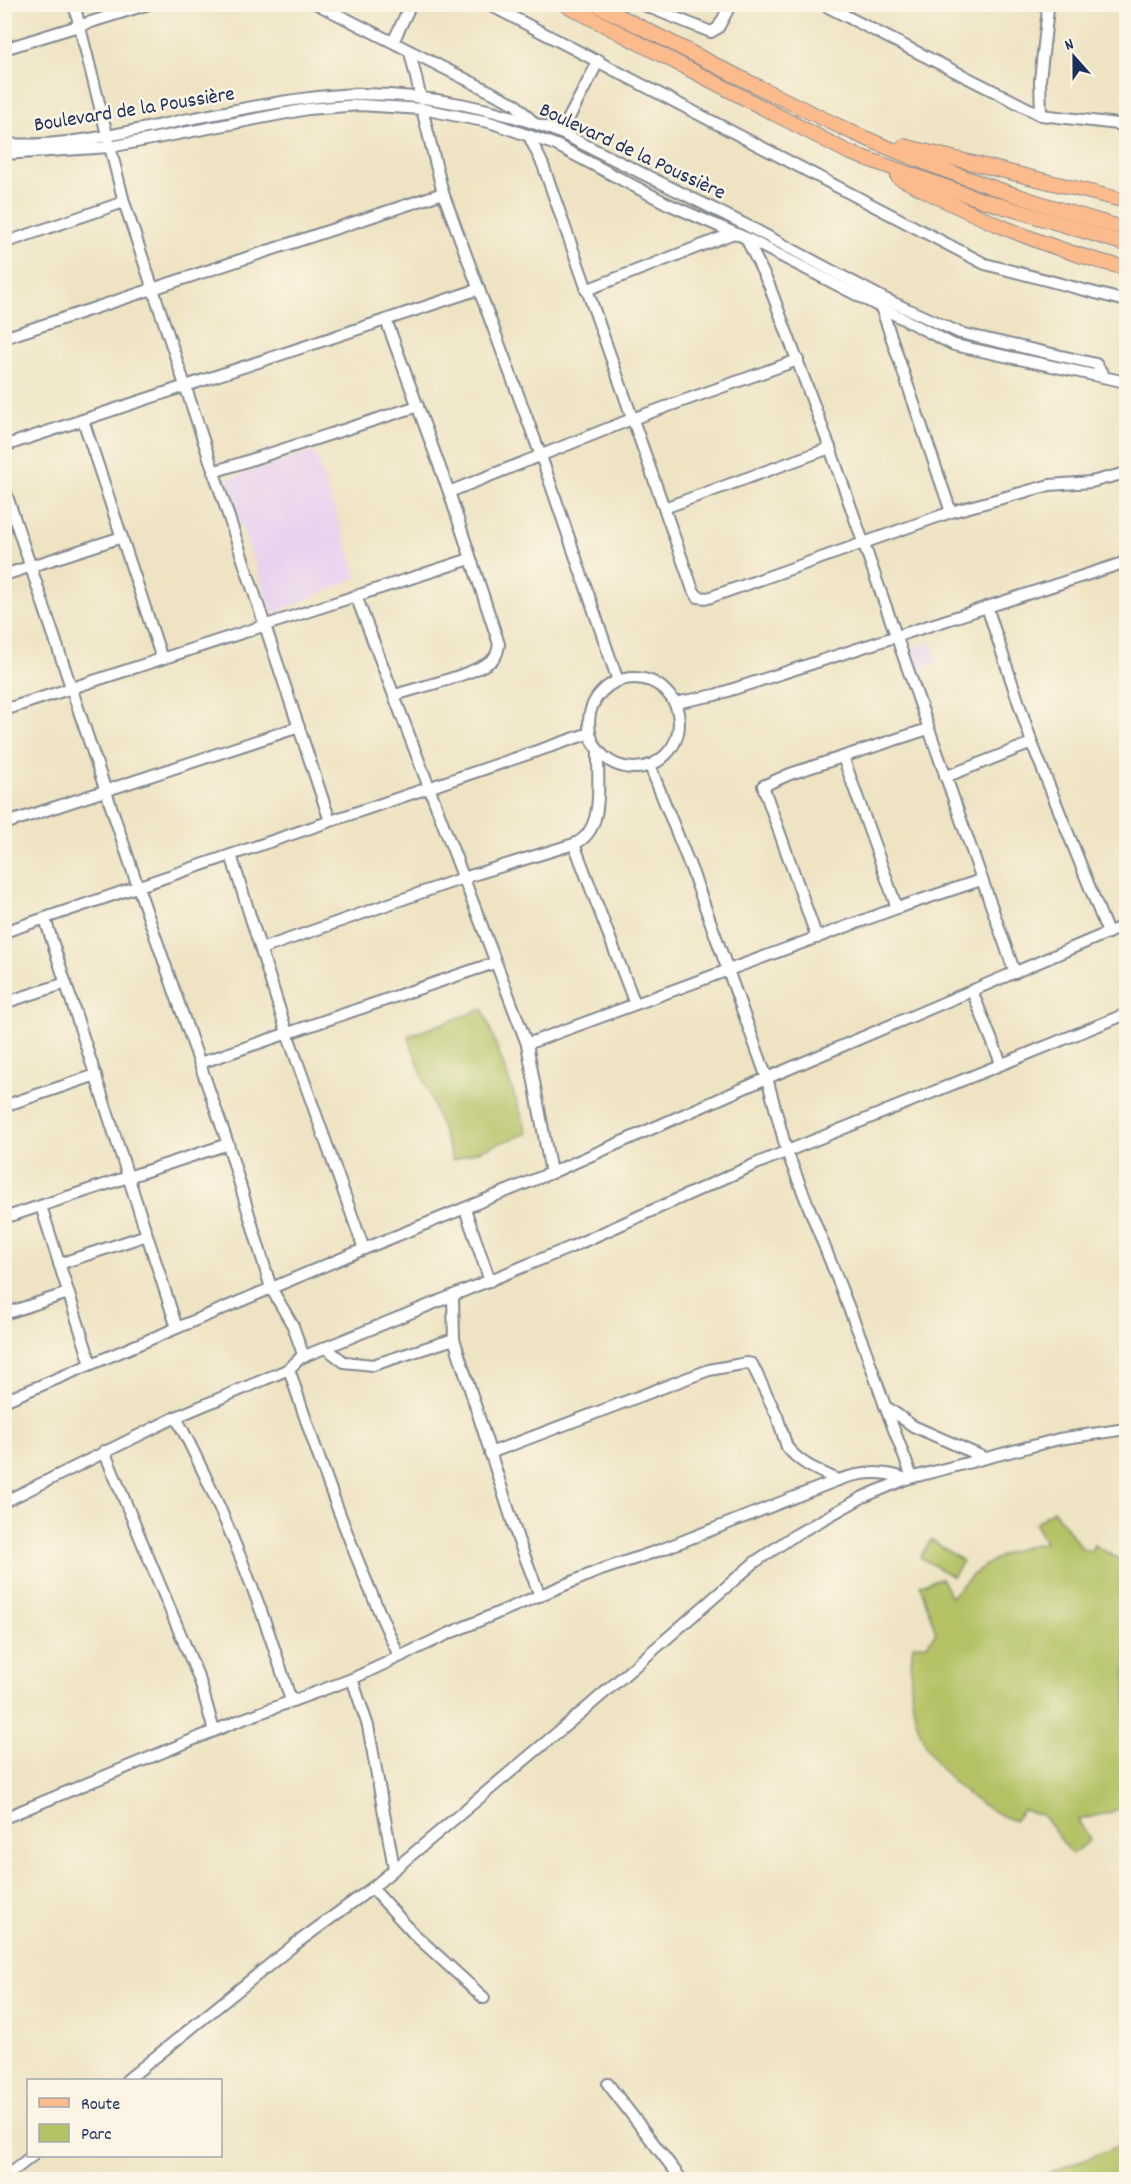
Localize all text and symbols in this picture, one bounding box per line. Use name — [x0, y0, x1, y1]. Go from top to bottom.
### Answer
north arrow — [1044, 27, 1104, 87]
text: N — [1062, 33, 1077, 57]
street label: Boulevard de la Poussière — [32, 80, 237, 142]
street label: Boulevard de la Poussière — [534, 96, 730, 209]
legend — [27, 2079, 222, 2157]
text: Route — [81, 2093, 120, 2118]
text: Parc — [81, 2123, 112, 2148]

